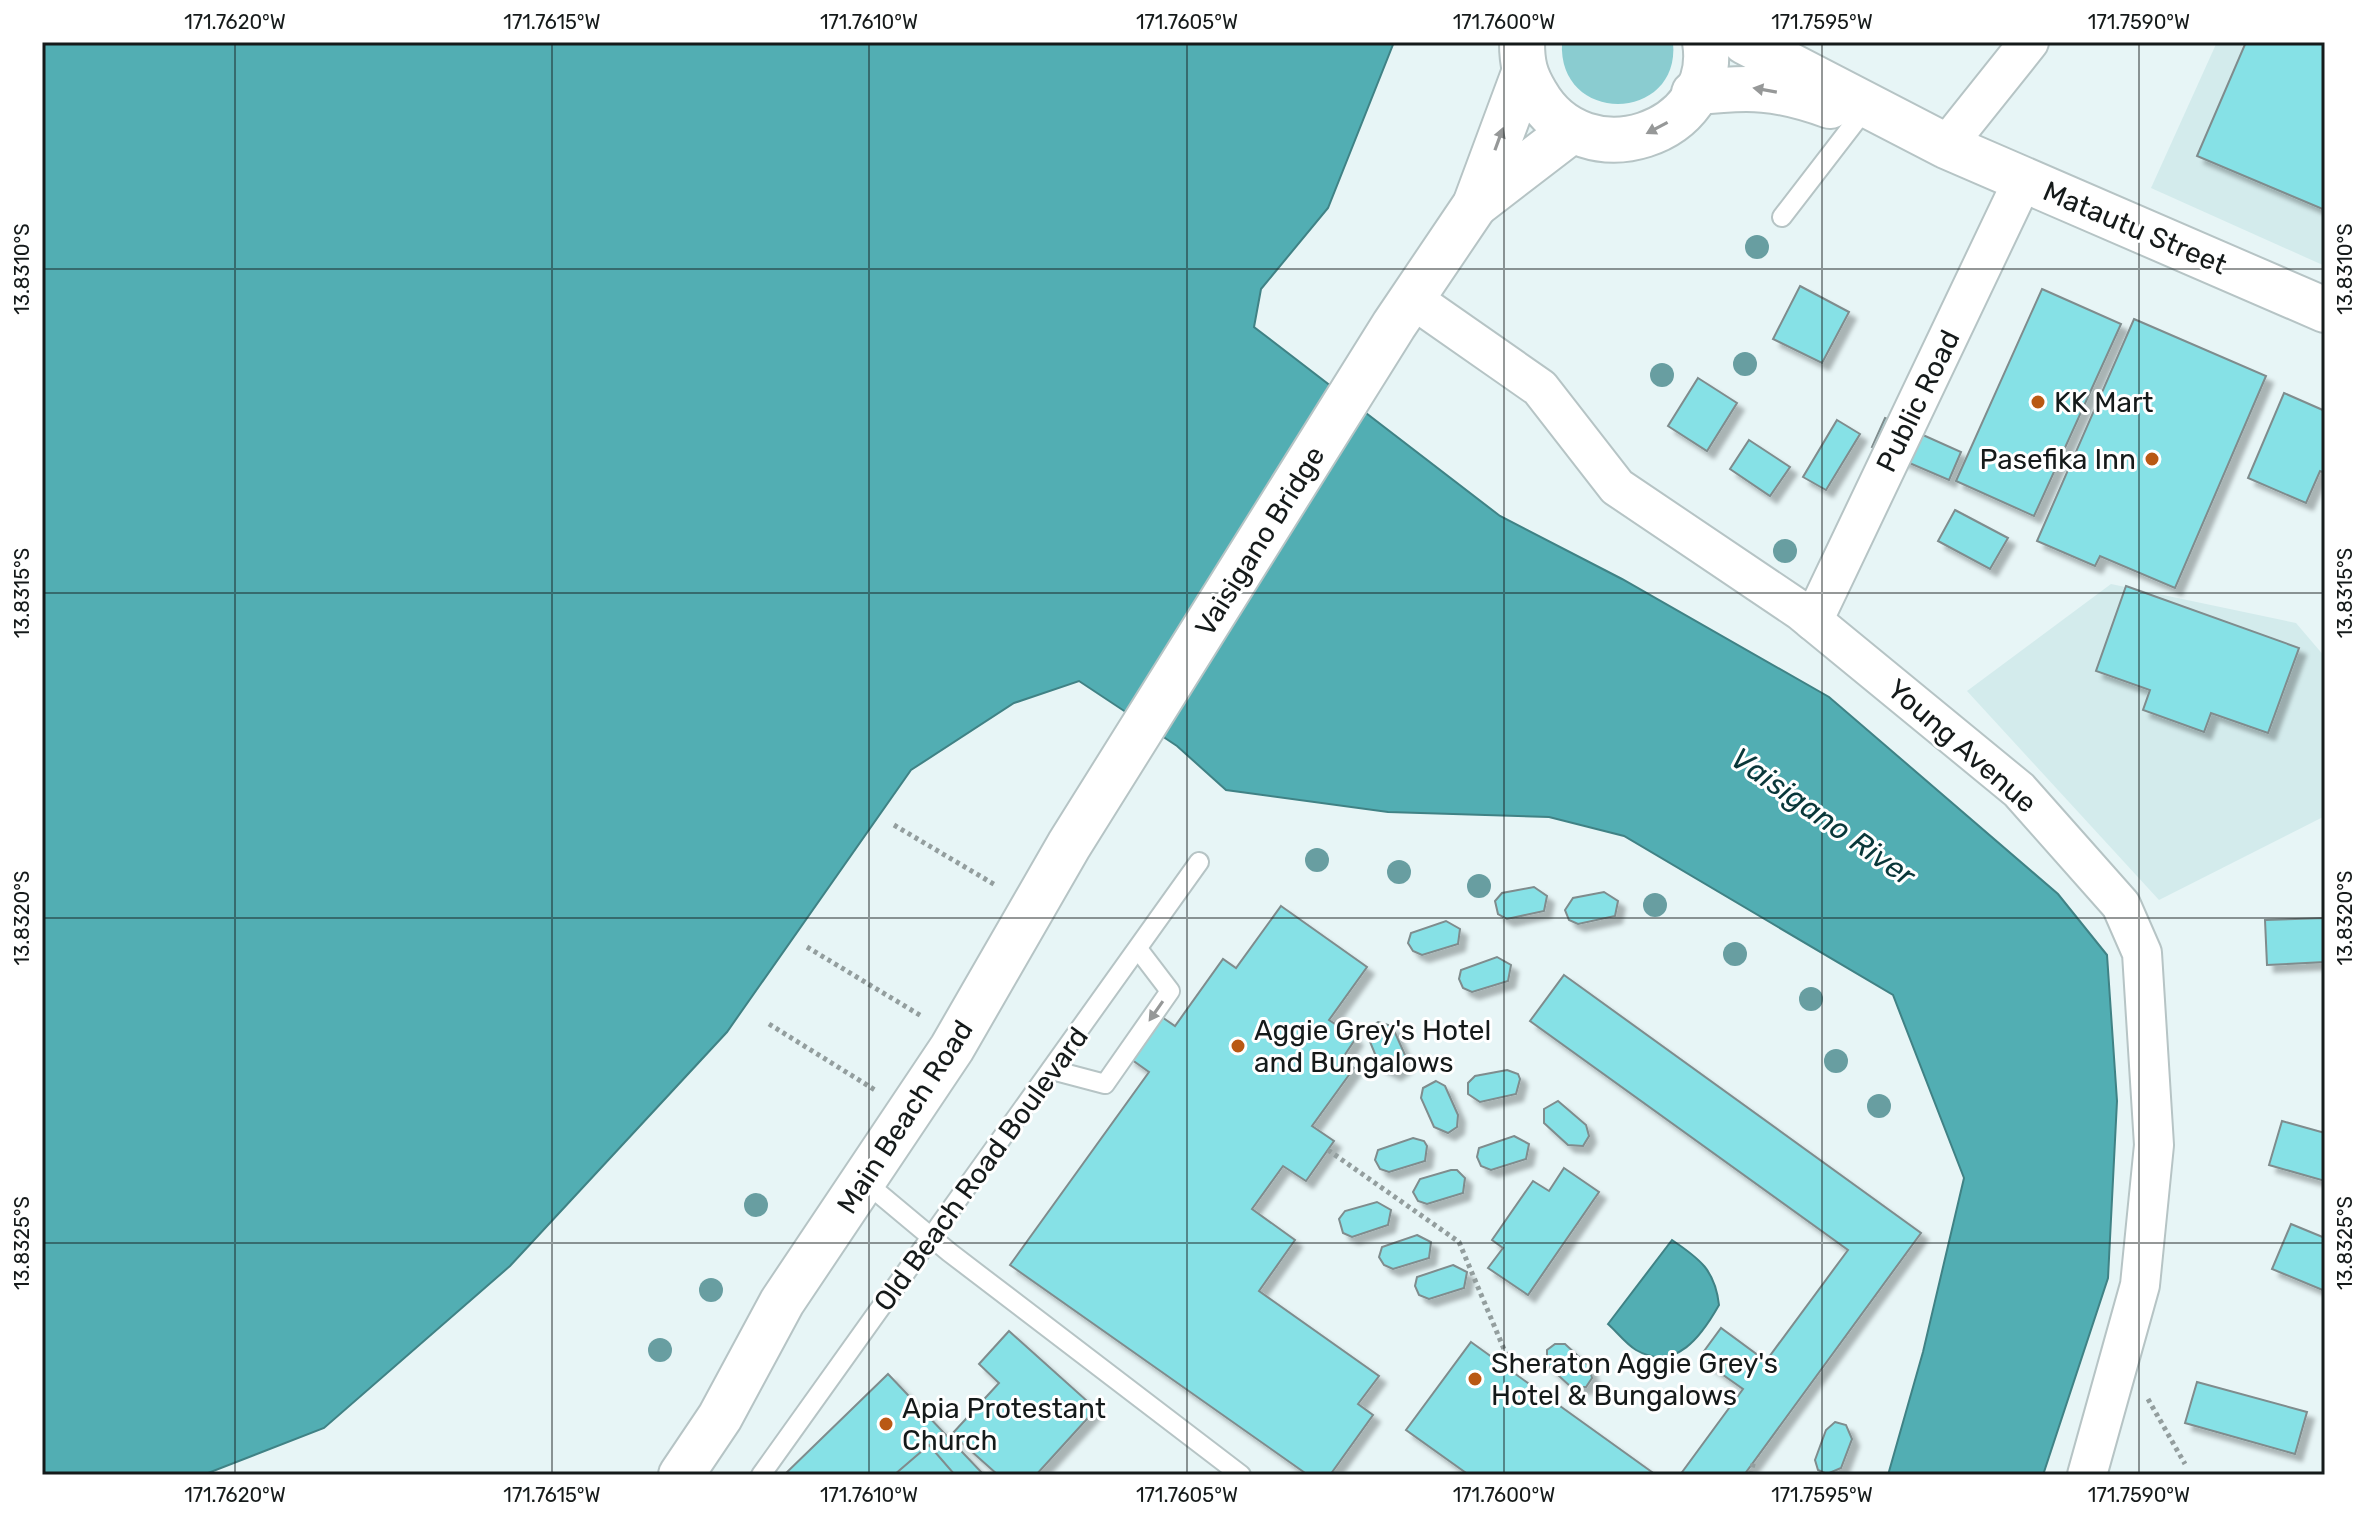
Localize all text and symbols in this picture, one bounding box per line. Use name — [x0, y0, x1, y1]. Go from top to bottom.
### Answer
text: 171.7620°W — [184, 10, 286, 34]
text: 171.7615°W — [503, 10, 601, 34]
text: 171.7610°W — [820, 10, 918, 34]
text: 171.7605°W — [1136, 10, 1238, 34]
text: 171.7600°W — [1453, 10, 1555, 34]
text: 171.7595°W — [1771, 10, 1873, 34]
text: 171.7590°W — [2088, 10, 2190, 34]
one-way arrow — [1752, 83, 1777, 95]
one-way arrow — [1646, 121, 1668, 135]
one-way arrow — [1494, 127, 1506, 151]
street label: Matautu Street — [2038, 174, 2232, 282]
text: 13.8310°S — [10, 223, 34, 315]
text: 13.8310°S — [2333, 223, 2357, 315]
street label: Public Road — [1869, 325, 1967, 477]
place label: KK Mart — [2054, 386, 2154, 419]
marker: KK Mart — [2029, 393, 2047, 411]
street label: Vaisigano Bridge — [1188, 440, 1332, 642]
place label: Pasefika Inn — [1980, 443, 2136, 476]
marker: Pasefika Inn — [2143, 450, 2161, 468]
text: 13.8315°S — [10, 548, 34, 638]
text: 13.8315°S — [2333, 548, 2357, 638]
street label: Young Avenue — [1881, 672, 2043, 820]
water label: Vaisigano River — [1724, 740, 1923, 895]
text: 13.8320°S — [10, 871, 34, 965]
text: 13.8320°S — [2333, 871, 2357, 965]
one-way arrow — [1149, 1001, 1164, 1022]
street label: Main Beach Road — [830, 1014, 980, 1220]
place label: Aggie Grey's Hotel and Bungalows — [1254, 1014, 1491, 1079]
street label: Old Beach Road Boulevard — [867, 1021, 1095, 1317]
marker: Aggie Grey's Hotel and Bungalows — [1229, 1037, 1247, 1055]
text: 13.8325°S — [10, 1196, 34, 1290]
text: 13.8325°S — [2333, 1196, 2357, 1290]
place label: Sheraton Aggie Grey's Hotel & Bungalows — [1491, 1347, 1778, 1412]
marker: Sheraton Aggie Grey's Hotel & Bungalows — [1466, 1370, 1484, 1388]
place label: Apia Protestant Church — [902, 1392, 1106, 1457]
marker: Apia Protestant Church — [877, 1415, 895, 1433]
text: 171.7620°W — [184, 1483, 286, 1507]
text: 171.7615°W — [503, 1483, 601, 1507]
text: 171.7610°W — [820, 1483, 918, 1507]
text: 171.7605°W — [1136, 1483, 1238, 1507]
text: 171.7600°W — [1453, 1483, 1555, 1507]
text: 171.7595°W — [1771, 1483, 1873, 1507]
text: 171.7590°W — [2088, 1483, 2190, 1507]

